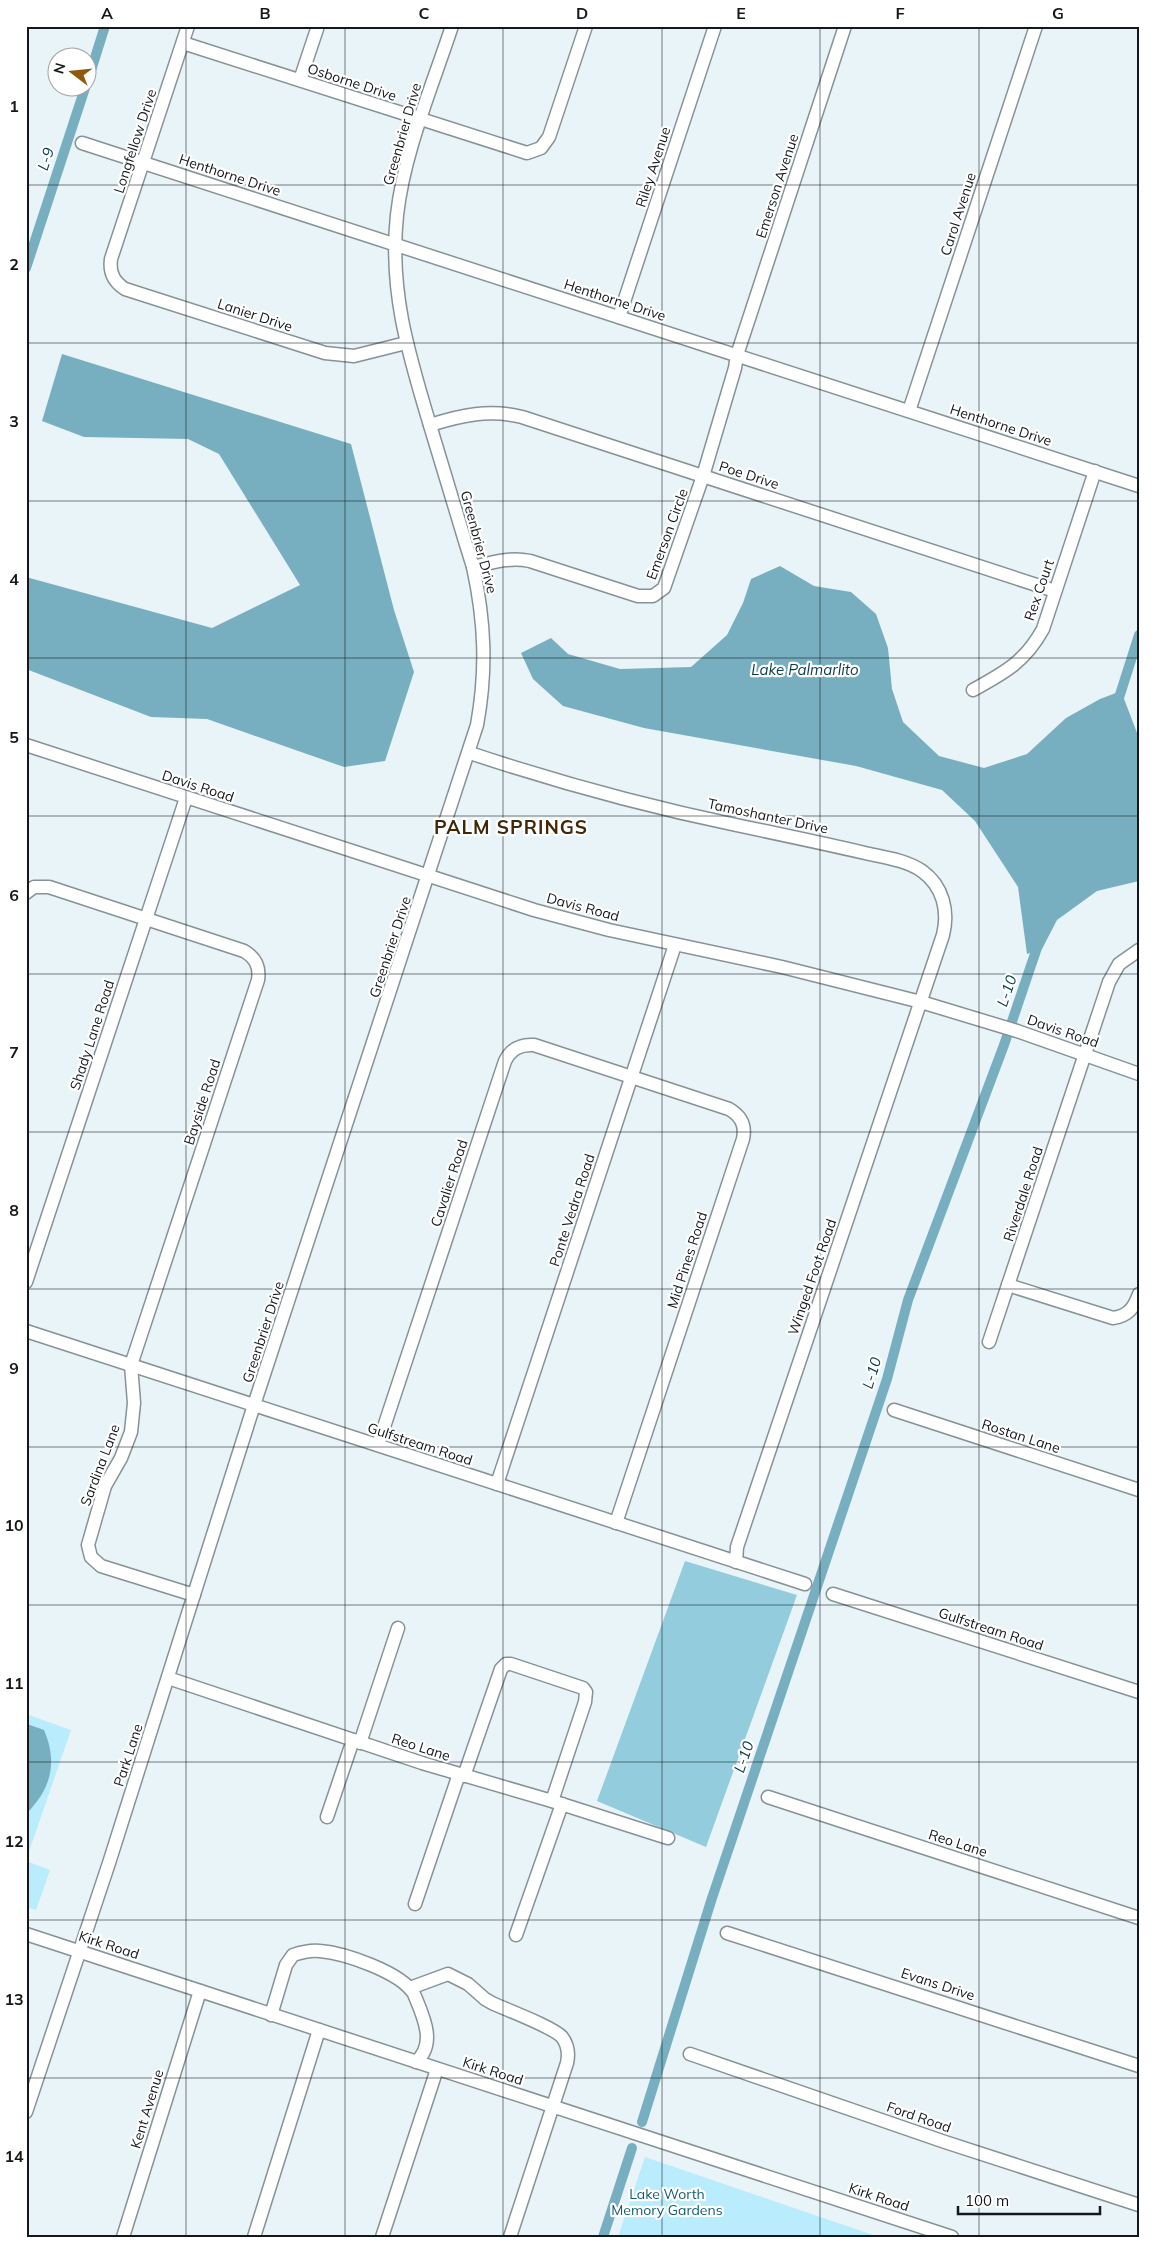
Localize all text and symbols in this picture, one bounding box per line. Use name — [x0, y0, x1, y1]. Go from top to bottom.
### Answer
text: A — [101, 3, 113, 23]
text: B — [259, 3, 271, 23]
text: C — [419, 3, 430, 23]
text: D — [576, 3, 588, 23]
text: E — [736, 3, 746, 23]
text: F — [895, 3, 905, 23]
text: G — [1052, 3, 1064, 23]
north arrow — [48, 48, 98, 98]
street label: Osborne Drive — [305, 59, 399, 105]
text: N — [49, 61, 70, 76]
street label: Greenbrier Drive — [379, 81, 425, 187]
street label: Longfellow Drive — [110, 87, 160, 195]
text: 1 — [9, 96, 19, 116]
street label: Riley Avenue — [632, 124, 674, 210]
street label: Emerson Avenue — [752, 132, 802, 240]
water label: L-9 — [33, 145, 58, 173]
street label: Henthorne Drive — [177, 150, 283, 200]
street label: Carol Avenue — [936, 170, 980, 258]
text: 2 — [9, 254, 19, 274]
street label: Henthorne Drive — [562, 275, 668, 325]
street label: Lanier Drive — [215, 294, 295, 336]
street label: Henthorne Drive — [948, 400, 1054, 450]
text: 3 — [9, 411, 19, 431]
street label: Poe Drive — [717, 457, 781, 493]
street label: Emerson Circle — [642, 486, 692, 582]
street label: Greenbrier Drive — [457, 489, 501, 595]
street label: Rex Court — [1020, 557, 1058, 623]
text: 4 — [9, 569, 19, 589]
water label: Lake Palmarlito — [751, 660, 859, 679]
text: 5 — [9, 727, 19, 747]
street label: Davis Road — [160, 766, 236, 806]
street label: Tamoshanter Drive — [706, 794, 830, 838]
district label: PALM SPRINGS — [434, 815, 588, 839]
text: 6 — [9, 885, 19, 905]
street label: Davis Road — [545, 889, 621, 925]
street label: Greenbrier Drive — [365, 894, 415, 1000]
water label: L-10 — [992, 973, 1021, 1009]
street label: Shady Lane Road — [66, 978, 118, 1092]
street label: Davis Road — [1025, 1010, 1101, 1052]
text: 7 — [9, 1042, 19, 1062]
street label: Bayside Road — [180, 1057, 224, 1147]
street label: Cavalier Road — [426, 1137, 472, 1229]
street label: Riverdale Road — [999, 1144, 1047, 1244]
street label: Ponte Vedra Road — [545, 1151, 599, 1269]
text: 8 — [9, 1200, 19, 1220]
street label: Mid Pines Road — [663, 1209, 711, 1311]
street label: Winged Foot Road — [784, 1217, 840, 1337]
street label: Greenbrier Drive — [238, 1279, 288, 1385]
water label: L-10 — [858, 1355, 885, 1391]
text: 9 — [9, 1358, 19, 1378]
street label: Rostan Lane — [980, 1415, 1062, 1457]
street label: Gulfstream Road — [365, 1419, 475, 1469]
street label: Sardina Lane — [76, 1422, 124, 1508]
text: 10 — [4, 1515, 24, 1535]
street label: Gulfstream Road — [936, 1604, 1046, 1654]
text: 11 — [4, 1673, 24, 1693]
street label: Park Lane — [109, 1721, 147, 1789]
street label: Reo Lane — [389, 1729, 453, 1765]
water label: L-10 — [729, 1739, 758, 1775]
street label: Reo Lane — [926, 1825, 990, 1861]
text: 12 — [4, 1831, 24, 1851]
street label: Kirk Road — [77, 1927, 141, 1963]
street label: Evans Drive — [899, 1964, 977, 2004]
text: 13 — [4, 1989, 24, 2009]
street label: Kirk Road — [461, 2053, 525, 2089]
street label: Kent Avenue — [126, 2067, 168, 2151]
street label: Ford Road — [884, 2098, 954, 2136]
text: 14 — [4, 2146, 24, 2166]
street label: Kirk Road — [847, 2179, 911, 2215]
scale bar — [958, 2183, 1100, 2215]
park label: Lake Worth Memory Gardens — [611, 2185, 723, 2219]
text: 100 m — [965, 2191, 1009, 2210]

